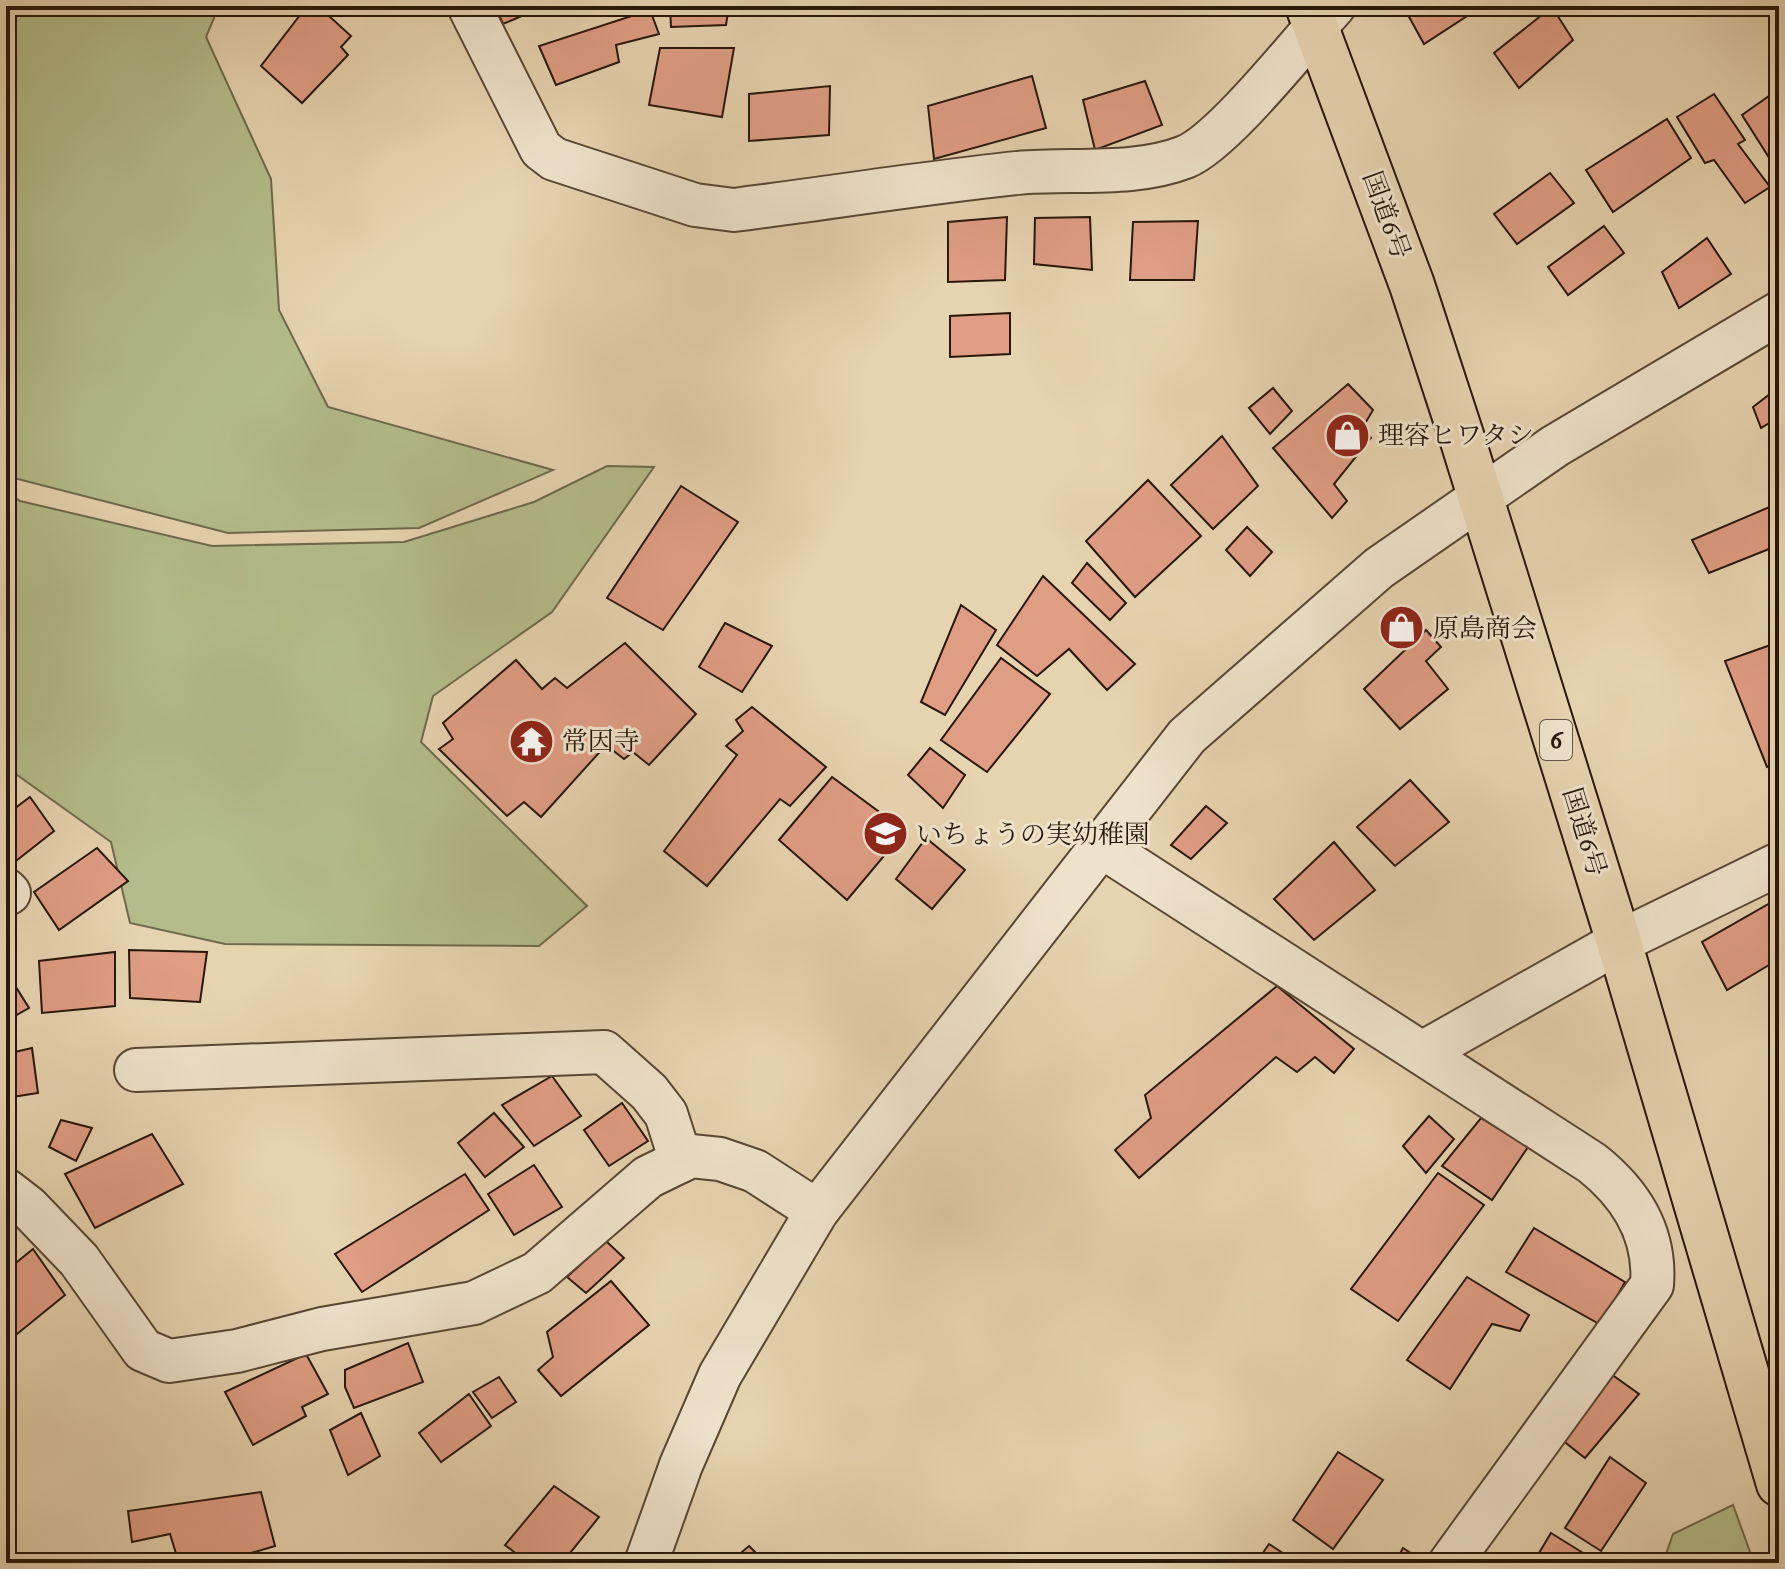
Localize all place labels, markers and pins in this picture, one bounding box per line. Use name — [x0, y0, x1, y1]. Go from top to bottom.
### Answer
shop icon: 理容ヒワタシ — [1323, 411, 1371, 459]
place label: 理容ヒワタシ — [1378, 420, 1534, 452]
shop icon: 原島商会 — [1378, 604, 1426, 652]
place label: 原島商会 — [1433, 613, 1537, 645]
temple icon: 常因寺 — [507, 717, 555, 765]
place label: 常因寺 — [562, 726, 640, 758]
school or university icon: いちょうの実幼稚園 — [861, 810, 909, 858]
place label: いちょうの実幼稚園 — [916, 819, 1150, 851]

